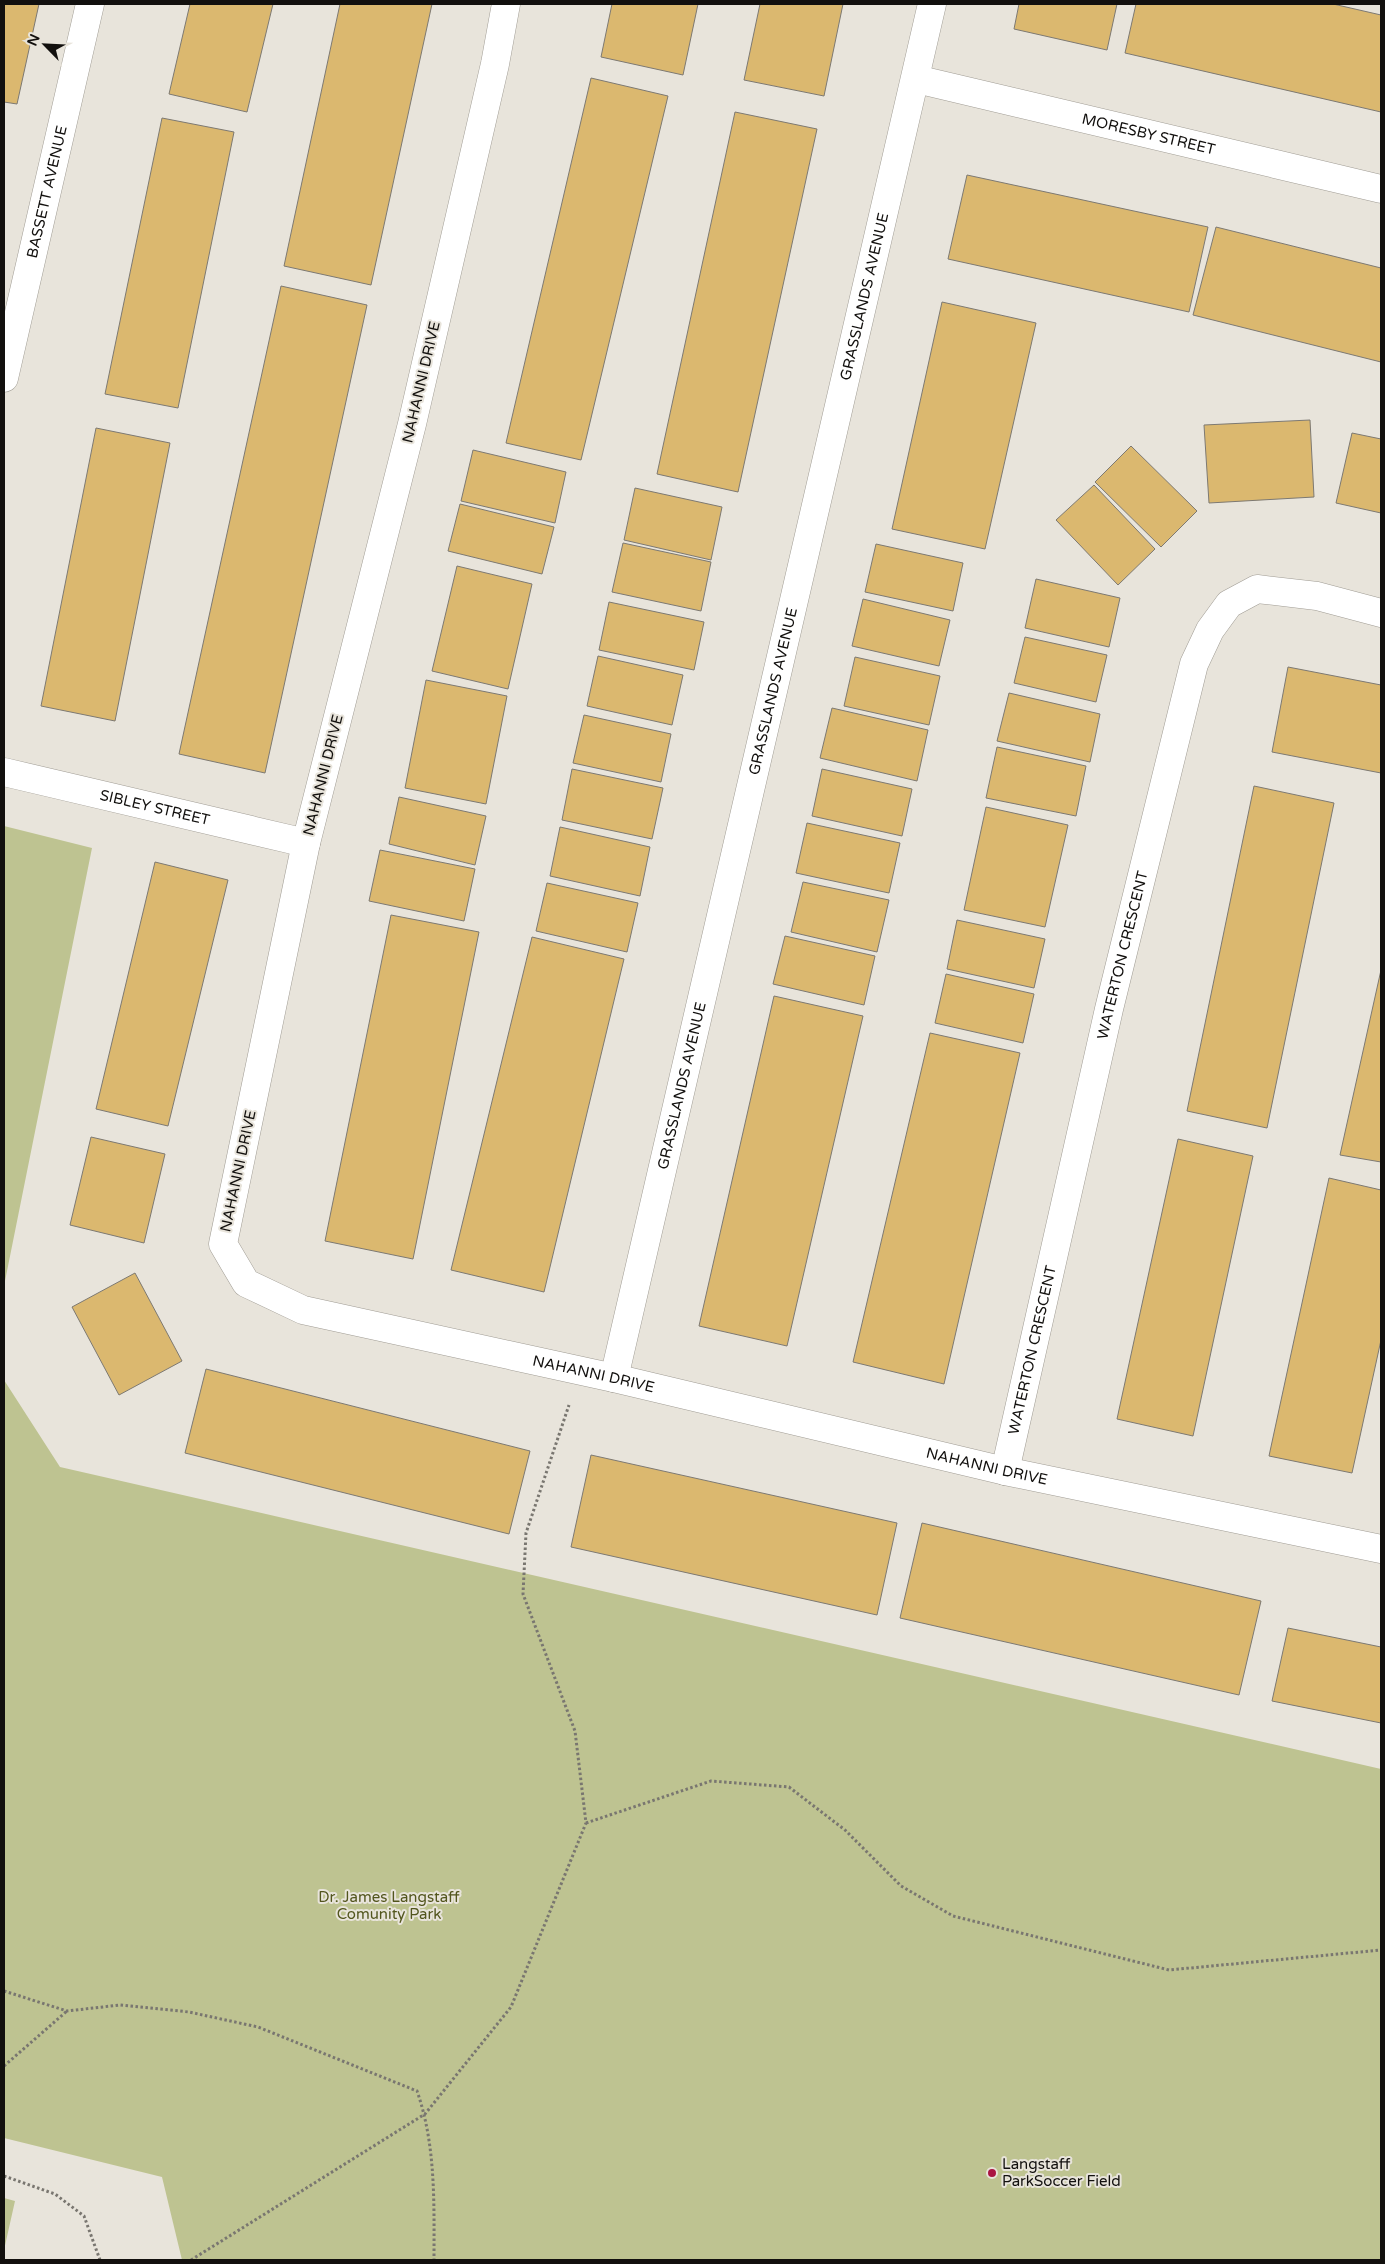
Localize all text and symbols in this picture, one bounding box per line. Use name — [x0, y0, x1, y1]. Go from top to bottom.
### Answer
north arrow — [20, 20, 70, 70]
text: N — [24, 31, 44, 49]
street label: MORESBY STREET — [1080, 110, 1217, 158]
street label: BASSETT AVENUE — [23, 124, 71, 260]
street label: GRASSLANDS AVENUE — [836, 211, 892, 382]
street label: NAHANNI DRIVE — [398, 319, 444, 445]
street label: GRASSLANDS AVENUE — [745, 606, 801, 777]
street label: NAHANNI DRIVE — [299, 713, 347, 837]
street label: SIBLEY STREET — [98, 786, 212, 829]
street label: WATERTON CRESCENT — [1093, 869, 1152, 1041]
street label: GRASSLANDS AVENUE — [654, 1000, 710, 1171]
street label: NAHANNI DRIVE — [216, 1108, 260, 1234]
street label: WATERTON CRESCENT — [1004, 1264, 1060, 1436]
street label: NAHANNI DRIVE — [531, 1351, 656, 1396]
street label: NAHANNI DRIVE — [924, 1444, 1049, 1489]
park label: Dr. James Langstaff Comunity Park — [318, 1888, 460, 1923]
place label: Langstaff ParkSoccer Field — [1002, 2155, 1121, 2190]
marker: Langstaff ParkSoccer Field — [986, 2167, 998, 2179]

